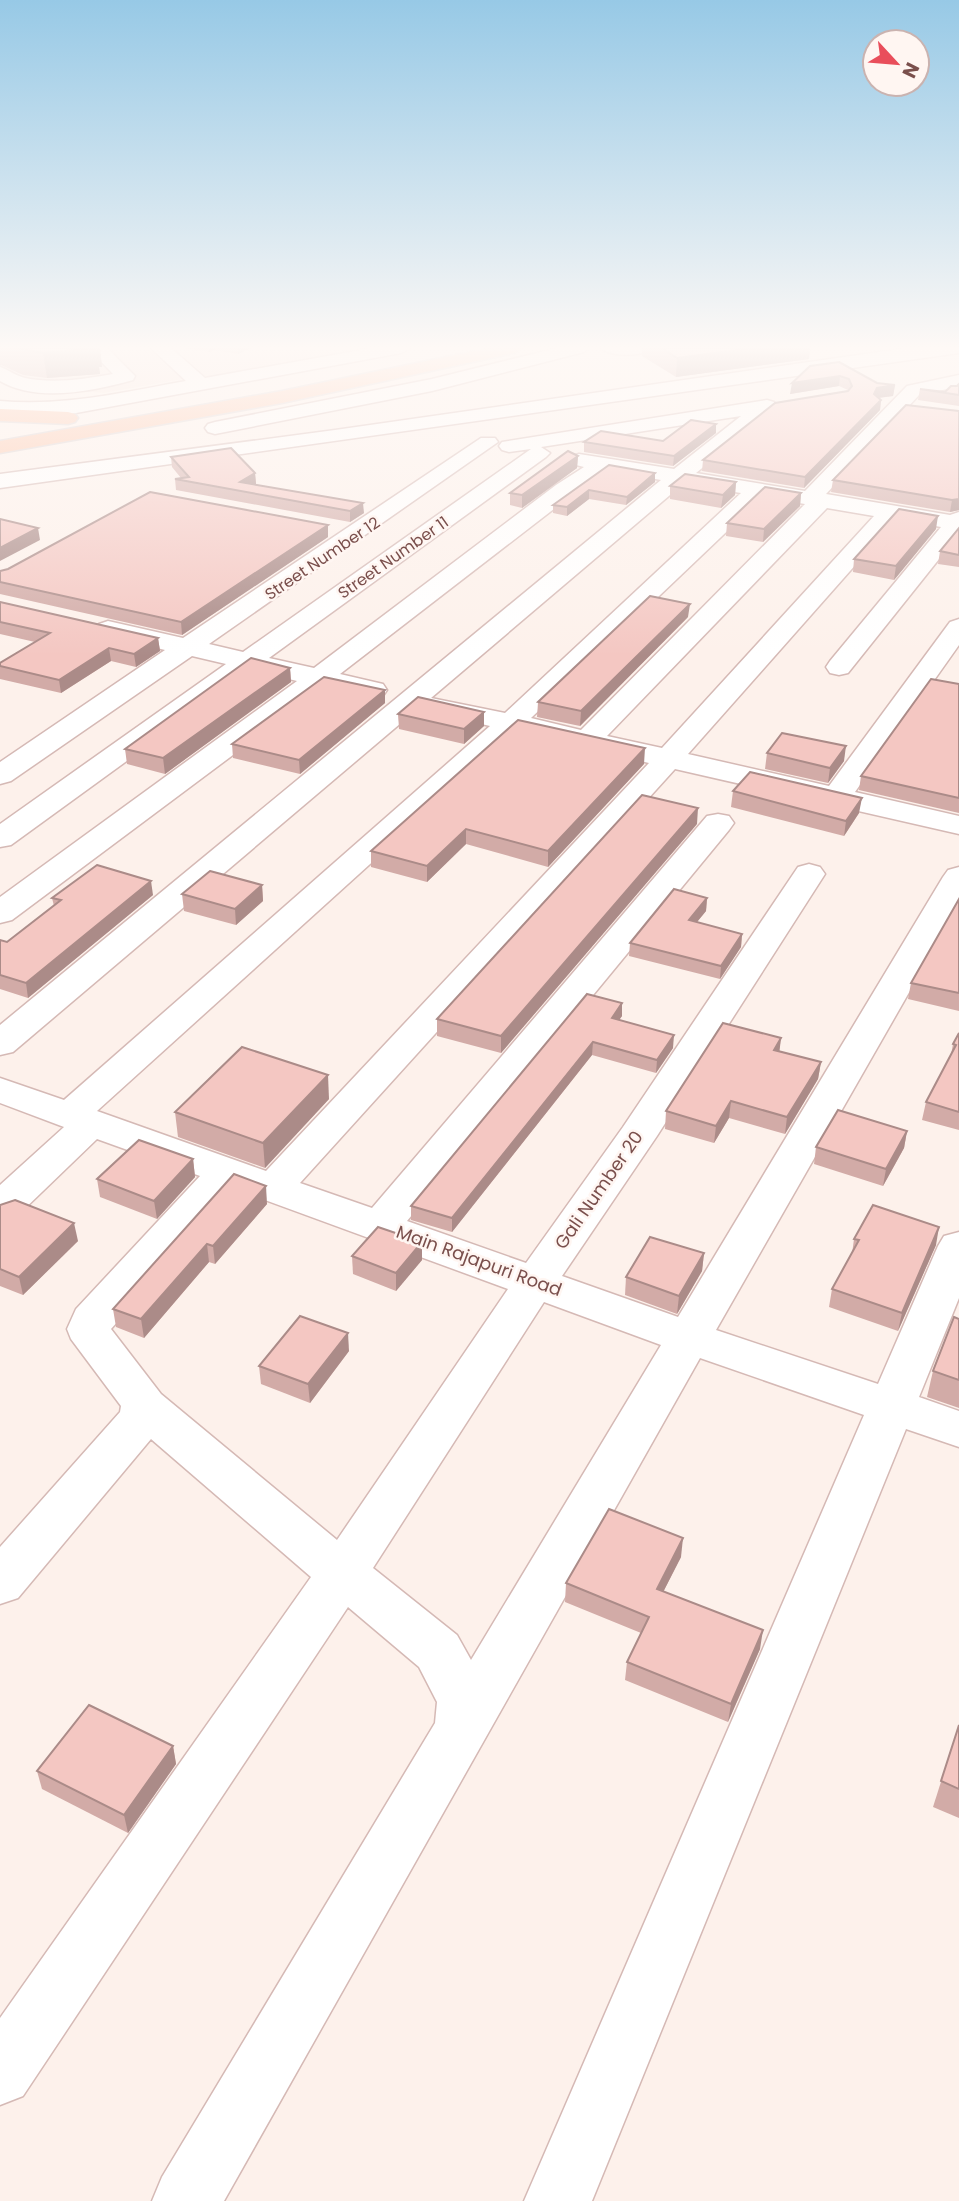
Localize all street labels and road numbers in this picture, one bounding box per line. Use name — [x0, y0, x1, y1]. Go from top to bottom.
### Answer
street label: Street Number 12 — [260, 511, 384, 606]
street label: Street Number 11 — [333, 511, 453, 604]
street label: Gali Number 20 — [548, 1126, 649, 1254]
street label: Main Rajapuri Road — [393, 1219, 565, 1302]

